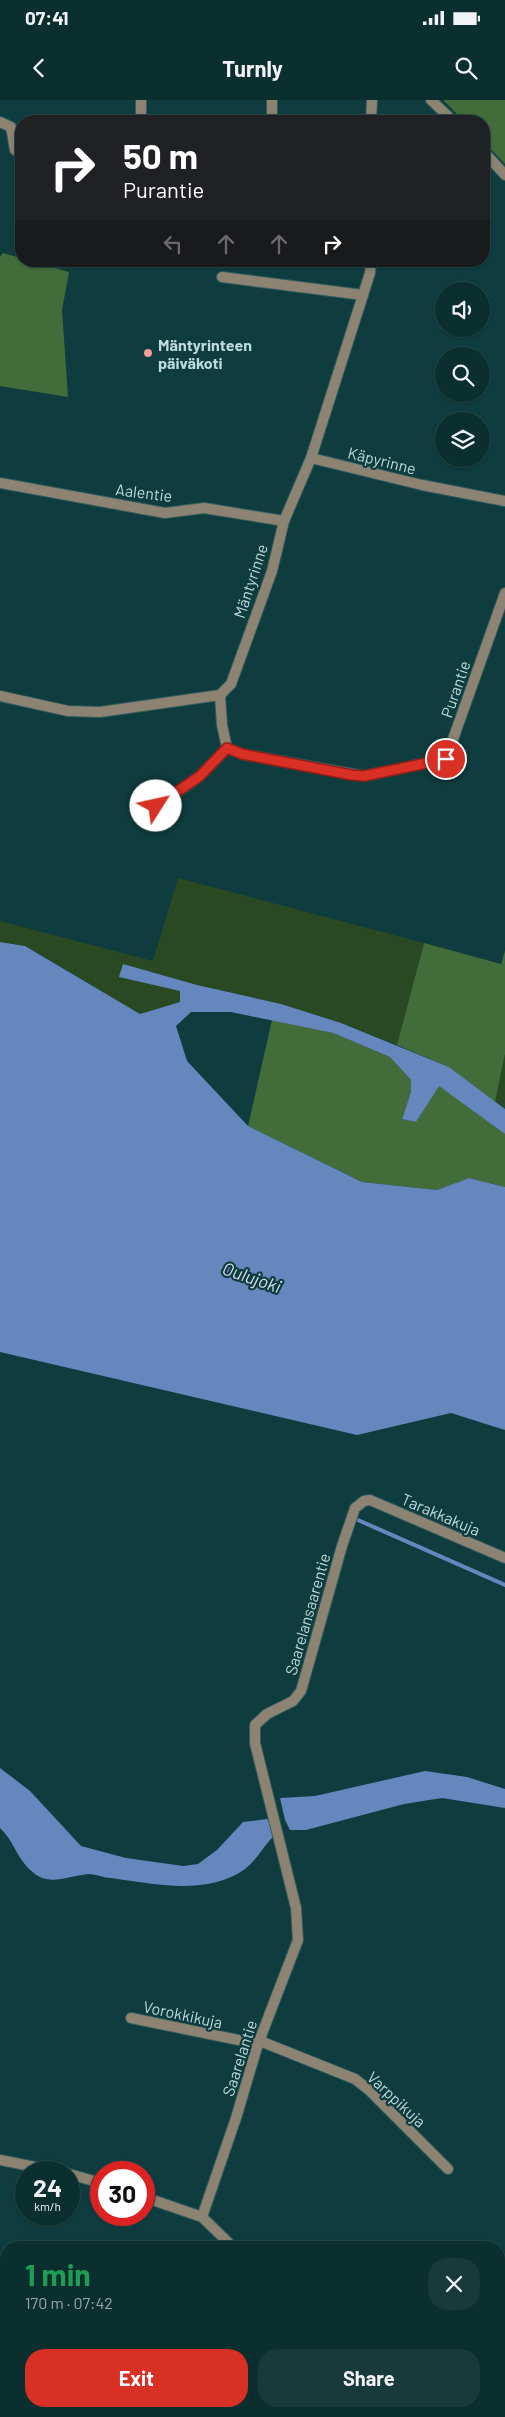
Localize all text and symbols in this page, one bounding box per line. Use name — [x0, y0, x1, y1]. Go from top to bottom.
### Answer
text: 07:41 — [25, 6, 69, 29]
icon: back — [25, 54, 53, 82]
icon: search — [452, 54, 480, 82]
text: Turnly — [222, 55, 283, 81]
text: 50 m — [123, 134, 198, 176]
icon: right — [40, 135, 105, 200]
text: Purantie — [123, 176, 204, 202]
icon: left — [159, 230, 187, 258]
icon: ahead — [212, 230, 240, 258]
icon: ahead — [265, 230, 293, 258]
icon: right — [318, 230, 346, 258]
map controls — [435, 282, 490, 467]
button: sound — [435, 282, 490, 337]
place label: Mäntyrinteen päiväkoti — [158, 335, 252, 372]
marker: Mäntyrinteen päiväkoti — [142, 347, 154, 359]
button: search — [435, 347, 490, 402]
button: layers — [435, 412, 490, 467]
street label: Käpyrinne — [346, 442, 418, 478]
street label: Aalentie — [114, 479, 174, 505]
street label: Mäntyrinne — [229, 541, 271, 621]
street label: Purantie — [436, 658, 474, 720]
pin — [425, 738, 467, 780]
icon: arrive — [432, 745, 460, 773]
position arrow — [129, 779, 181, 831]
water label: Oulujoki — [220, 1257, 285, 1297]
street label: Tarakkakuja — [399, 1489, 483, 1539]
street label: Saarelansaarentie — [281, 1551, 333, 1677]
street label: Vorokkikuja — [142, 1996, 224, 2032]
street label: Saarelantie — [218, 2018, 260, 2098]
street label: Varppikuja — [364, 2067, 430, 2131]
speed limit sign: 30 — [90, 2161, 155, 2226]
text: 24 — [33, 2172, 62, 2202]
text: km/h — [34, 2199, 61, 2213]
text: 1 min — [25, 2256, 91, 2292]
button: close — [428, 2258, 480, 2310]
text: 170 m · 07:42 — [25, 2293, 113, 2312]
button: Exit — [25, 2349, 248, 2407]
button: Share — [258, 2349, 480, 2407]

